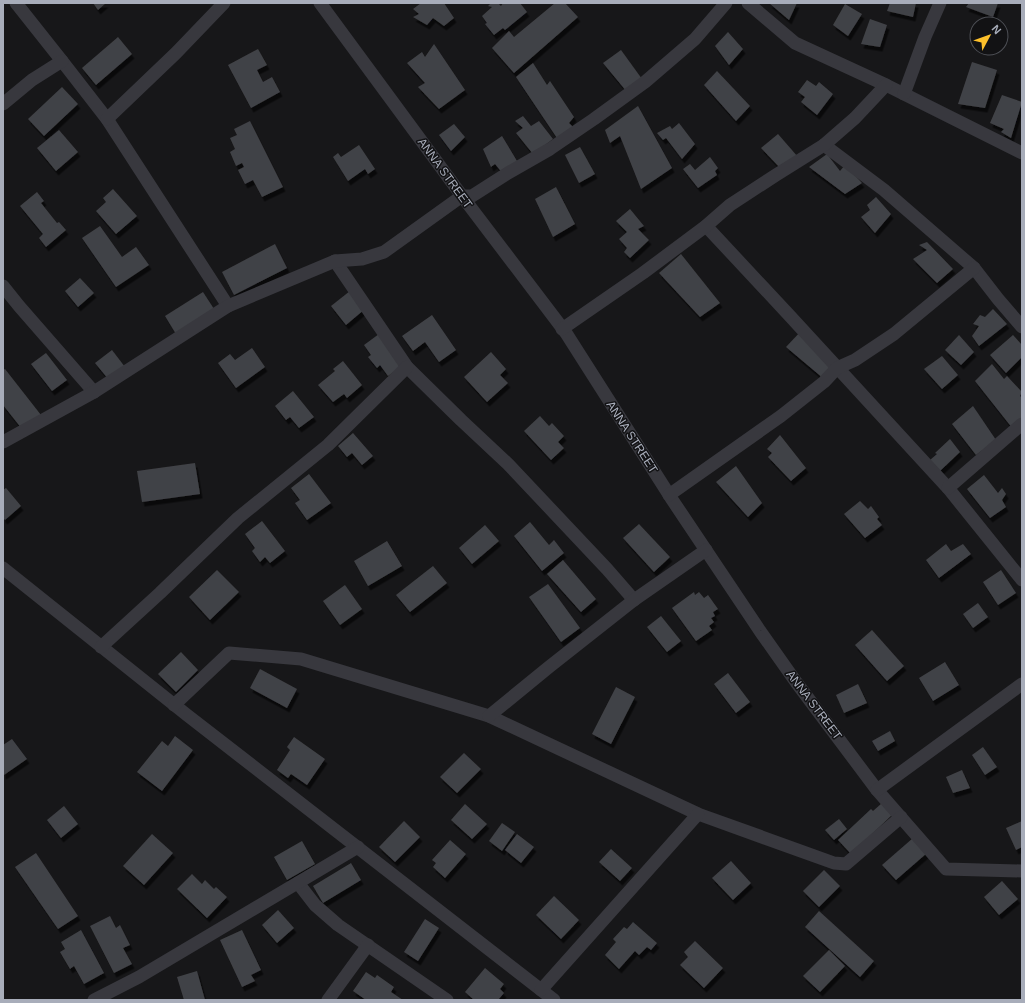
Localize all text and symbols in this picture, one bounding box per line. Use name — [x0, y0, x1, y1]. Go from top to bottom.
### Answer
north arrow — [969, 16, 1009, 56]
text: N — [989, 23, 1004, 36]
street label: ANNA STREET — [415, 135, 476, 211]
street label: ANNA STREET — [603, 398, 661, 476]
street label: ANNA STREET — [783, 668, 845, 743]

